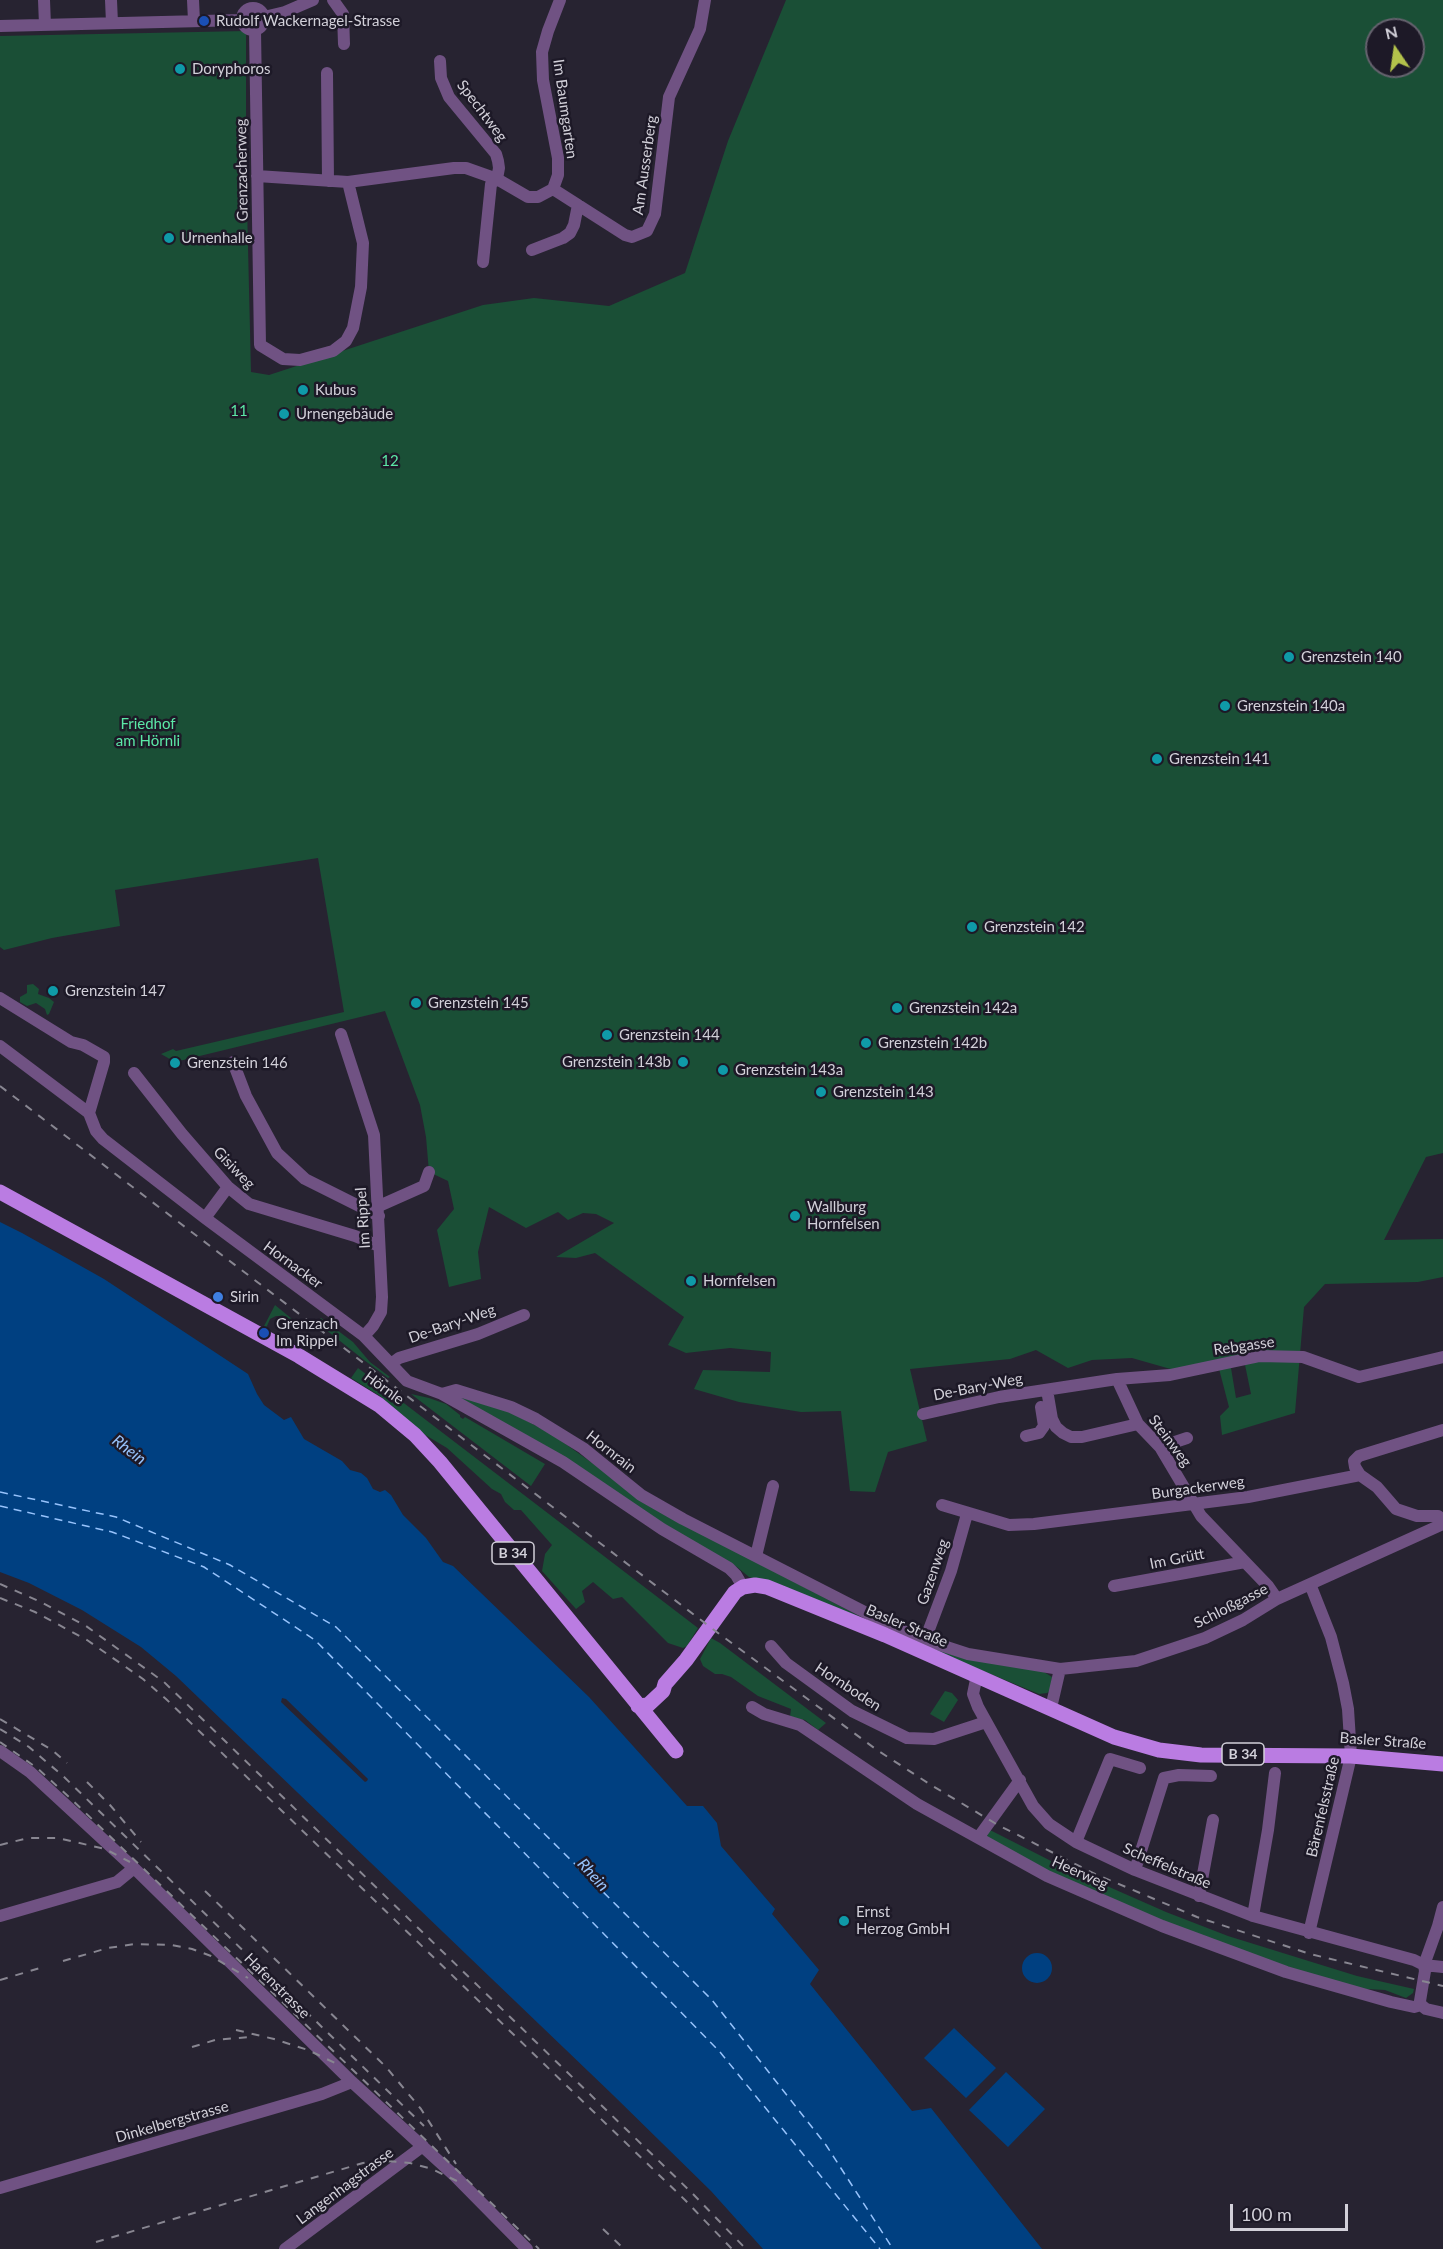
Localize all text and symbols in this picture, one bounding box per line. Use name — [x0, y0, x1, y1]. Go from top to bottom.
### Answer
place label: Rudolf Wackernagel-Strasse — [216, 12, 400, 30]
marker: Rudolf Wackernagel-Strasse — [197, 14, 211, 28]
north arrow — [1365, 18, 1425, 78]
text: N — [1383, 21, 1399, 43]
street label: Im Baumgarten — [549, 58, 581, 160]
place label: Doryphoros — [192, 60, 270, 78]
marker: Doryphoros — [173, 62, 187, 76]
street label: Spechtweg — [453, 77, 511, 145]
street label: Am Ausserberg — [629, 114, 661, 216]
street label: Grenzacherweg — [232, 118, 252, 222]
place label: Urnenhalle — [181, 229, 253, 247]
marker: Urnenhalle — [162, 231, 176, 245]
place label: Kubus — [315, 381, 356, 399]
marker: Kubus — [296, 383, 310, 397]
park label: 11 — [230, 402, 248, 420]
place label: Urnengebäude — [296, 405, 393, 423]
marker: Urnengebäude — [277, 407, 291, 421]
park label: 12 — [381, 452, 399, 470]
place label: Grenzstein 140 — [1301, 648, 1402, 666]
marker: Grenzstein 140 — [1282, 650, 1296, 664]
place label: Grenzstein 140a — [1237, 697, 1345, 715]
marker: Grenzstein 140a — [1218, 699, 1232, 713]
park label: Friedhof am Hörnli — [116, 715, 180, 750]
place label: Grenzstein 141 — [1169, 750, 1270, 768]
marker: Grenzstein 141 — [1150, 752, 1164, 766]
place label: Grenzstein 142 — [984, 918, 1085, 936]
marker: Grenzstein 142 — [965, 920, 979, 934]
place label: Grenzstein 147 — [65, 982, 166, 1000]
marker: Grenzstein 147 — [46, 984, 60, 998]
place label: Grenzstein 145 — [428, 994, 529, 1012]
marker: Grenzstein 145 — [409, 996, 423, 1010]
place label: Grenzstein 142a — [909, 999, 1017, 1017]
marker: Grenzstein 142a — [890, 1001, 904, 1015]
place label: Grenzstein 144 — [619, 1026, 720, 1044]
marker: Grenzstein 144 — [600, 1028, 614, 1042]
place label: Grenzstein 142b — [878, 1034, 987, 1052]
marker: Grenzstein 142b — [859, 1036, 873, 1050]
place label: Grenzstein 143b — [562, 1053, 671, 1071]
place label: Grenzstein 146 — [187, 1054, 288, 1072]
marker: Grenzstein 143b — [676, 1055, 690, 1069]
marker: Grenzstein 146 — [168, 1056, 182, 1070]
place label: Grenzstein 143a — [735, 1061, 843, 1079]
marker: Grenzstein 143a — [716, 1063, 730, 1077]
place label: Grenzstein 143 — [833, 1083, 934, 1101]
marker: Grenzstein 143 — [814, 1085, 828, 1099]
street label: Gisiweg — [209, 1143, 259, 1193]
street label: Im Rippel — [352, 1187, 374, 1249]
place label: Wallburg Hornfelsen — [807, 1198, 880, 1233]
marker: Wallburg Hornfelsen — [788, 1209, 802, 1223]
street label: Hornacker — [260, 1238, 326, 1292]
place label: Hornfelsen — [703, 1272, 776, 1290]
marker: Hornfelsen — [684, 1274, 698, 1288]
place label: Sirin — [230, 1288, 259, 1306]
marker: Sirin — [211, 1290, 225, 1304]
street label: De-Bary-Weg — [406, 1301, 498, 1347]
place label: Grenzach Im Rippel — [276, 1315, 338, 1350]
marker: Grenzach Im Rippel — [257, 1326, 271, 1340]
street label: Rebgasse — [1212, 1333, 1276, 1359]
street label: Hörnle — [361, 1367, 407, 1409]
street label: De-Bary-Weg — [932, 1370, 1024, 1404]
street label: Steinweg — [1145, 1411, 1195, 1471]
street label: Hornrain — [582, 1427, 640, 1477]
water label: Rhein — [108, 1431, 150, 1469]
street label: Burgackerweg — [1150, 1473, 1246, 1503]
street label: Gazenweg — [913, 1537, 953, 1607]
road number: B 34 — [492, 1542, 534, 1564]
street label: Im Grütt — [1148, 1545, 1206, 1573]
street label: Schloßgasse — [1191, 1580, 1271, 1632]
street label: Basler Straße — [863, 1601, 951, 1651]
street label: Hornboden — [812, 1659, 884, 1715]
street label: Basler Straße — [1339, 1729, 1427, 1753]
road number: B 34 — [1222, 1743, 1264, 1765]
street label: Bärenfelsstraße — [1303, 1755, 1343, 1859]
street label: Scheffelstraße — [1120, 1839, 1214, 1893]
street label: Heerweg — [1049, 1853, 1111, 1893]
water label: Rhein — [573, 1855, 613, 1895]
place label: Ernst Herzog GmbH — [856, 1903, 950, 1938]
marker: Ernst Herzog GmbH — [837, 1914, 851, 1928]
street label: Hafenstrasse — [240, 1949, 314, 2023]
street label: Dinkelbergstrasse — [113, 2097, 231, 2147]
street label: Langenhagstrasse — [293, 2144, 397, 2228]
scale bar — [1233, 2192, 1352, 2230]
text: 100 m — [1241, 2203, 1292, 2225]

